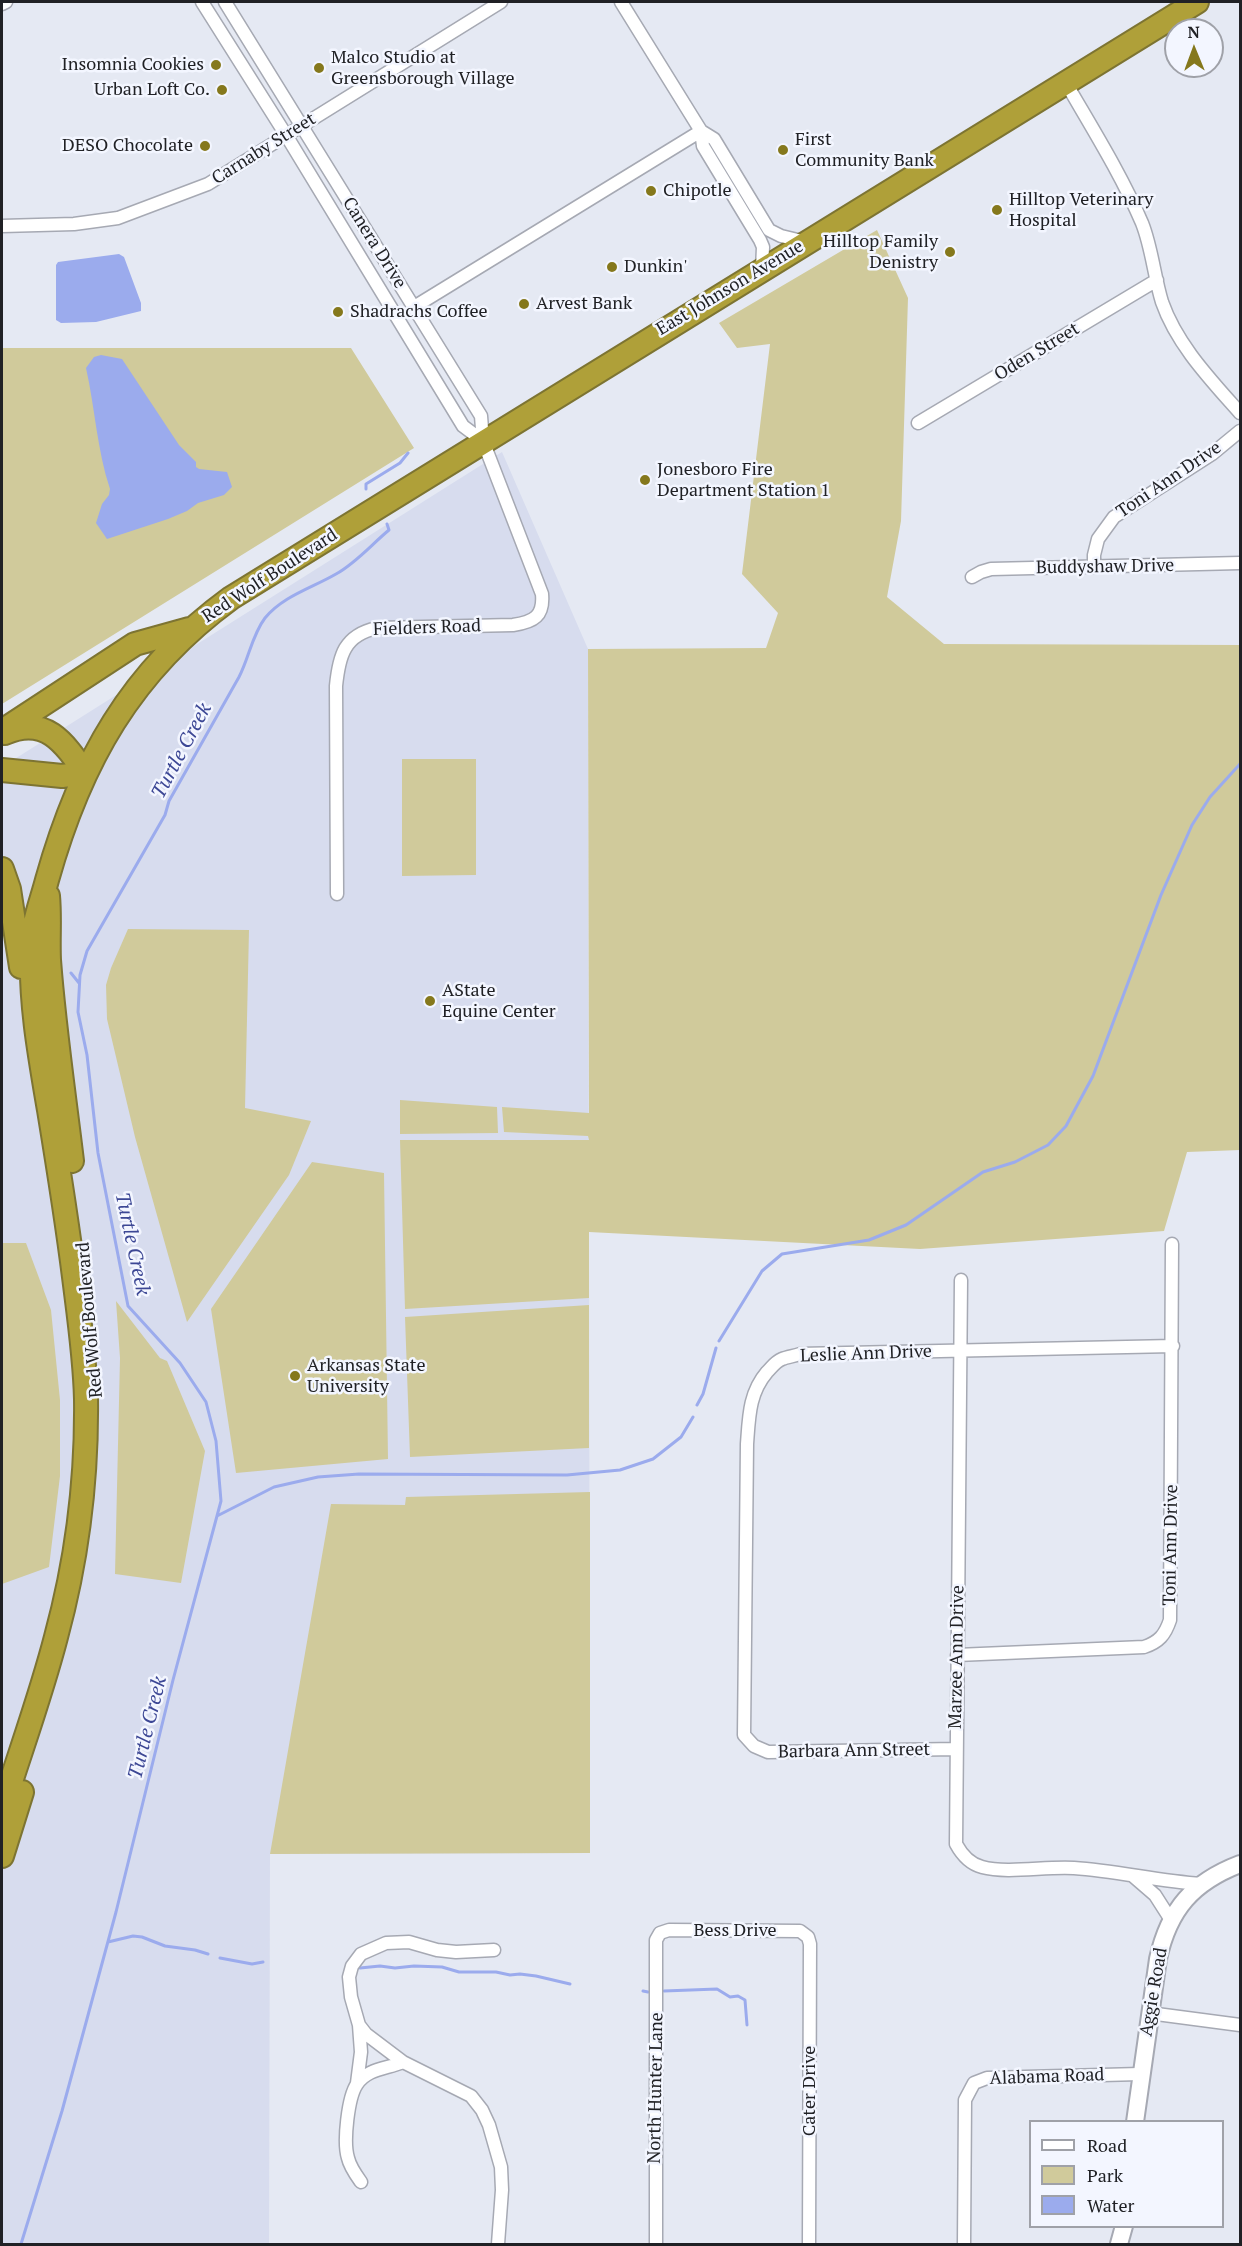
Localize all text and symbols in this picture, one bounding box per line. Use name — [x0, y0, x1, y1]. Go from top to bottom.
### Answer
north arrow — [1164, 18, 1224, 78]
text: N — [1187, 21, 1200, 43]
place label: Malco Studio at Greensborough Village — [331, 47, 514, 90]
place label: Insomnia Cookies — [61, 54, 204, 76]
marker: Insomnia Cookies — [209, 58, 223, 72]
marker: Malco Studio at Greensborough Village — [312, 61, 326, 75]
place label: Urban Loft Co. — [94, 79, 210, 101]
marker: Urban Loft Co. — [215, 83, 229, 97]
street label: Carnaby Street — [208, 108, 320, 190]
place label: First Community Bank — [795, 129, 934, 172]
place label: DESO Chocolate — [62, 135, 193, 157]
marker: DESO Chocolate — [198, 139, 212, 153]
marker: First Community Bank — [776, 143, 790, 157]
place label: Chipotle — [663, 180, 732, 202]
marker: Chipotle — [644, 184, 658, 198]
place label: Hilltop Veterinary Hospital — [1009, 189, 1153, 232]
street label: Canera Drive — [337, 193, 411, 293]
marker: Hilltop Veterinary Hospital — [990, 203, 1004, 217]
place label: Hilltop Family Denistry — [823, 231, 938, 274]
street label: East Johnson Avenue — [653, 236, 807, 340]
marker: Hilltop Family Denistry — [943, 245, 957, 259]
place label: Dunkin' — [624, 256, 687, 278]
marker: Dunkin' — [605, 260, 619, 274]
place label: Arvest Bank — [536, 293, 632, 315]
marker: Arvest Bank — [517, 297, 531, 311]
place label: Shadrachs Coffee — [350, 301, 488, 323]
marker: Shadrachs Coffee — [331, 305, 345, 319]
street label: Oden Street — [991, 318, 1083, 386]
street label: Toni Ann Drive — [1113, 437, 1225, 523]
place label: Jonesboro Fire Department Station 1 — [657, 459, 830, 502]
marker: Jonesboro Fire Department Station 1 — [638, 473, 652, 487]
street label: Red Wolf Boulevard — [198, 524, 342, 628]
street label: Buddyshaw Drive — [1036, 555, 1174, 579]
street label: Fielders Road — [373, 615, 481, 641]
water label: Turtle Creek — [147, 699, 217, 803]
place label: AState Equine Center — [442, 980, 556, 1022]
marker: AState Equine Center — [423, 994, 437, 1008]
water label: Turtle Creek — [109, 1190, 155, 1298]
street label: Red Wolf Boulevard — [72, 1241, 108, 1399]
street label: Leslie Ann Drive — [800, 1341, 932, 1367]
place label: Arkansas State University — [307, 1355, 425, 1398]
marker: Arkansas State University — [288, 1369, 302, 1383]
street label: Toni Ann Drive — [1159, 1484, 1183, 1606]
street label: Marzee Ann Drive — [945, 1585, 969, 1729]
water label: Turtle Creek — [124, 1674, 172, 1782]
street label: Barbara Ann Street — [778, 1739, 930, 1763]
street label: Bess Drive — [693, 1920, 777, 1942]
street label: Aggie Road — [1136, 1946, 1172, 2038]
street label: North Hunter Lane — [644, 2012, 668, 2164]
street label: Cater Drive — [799, 2046, 821, 2136]
street label: Alabama Road — [989, 2064, 1105, 2090]
legend — [1029, 2120, 1224, 2228]
text: Road — [1087, 2133, 1127, 2157]
text: Park — [1087, 2163, 1123, 2187]
text: Water — [1087, 2193, 1134, 2217]

